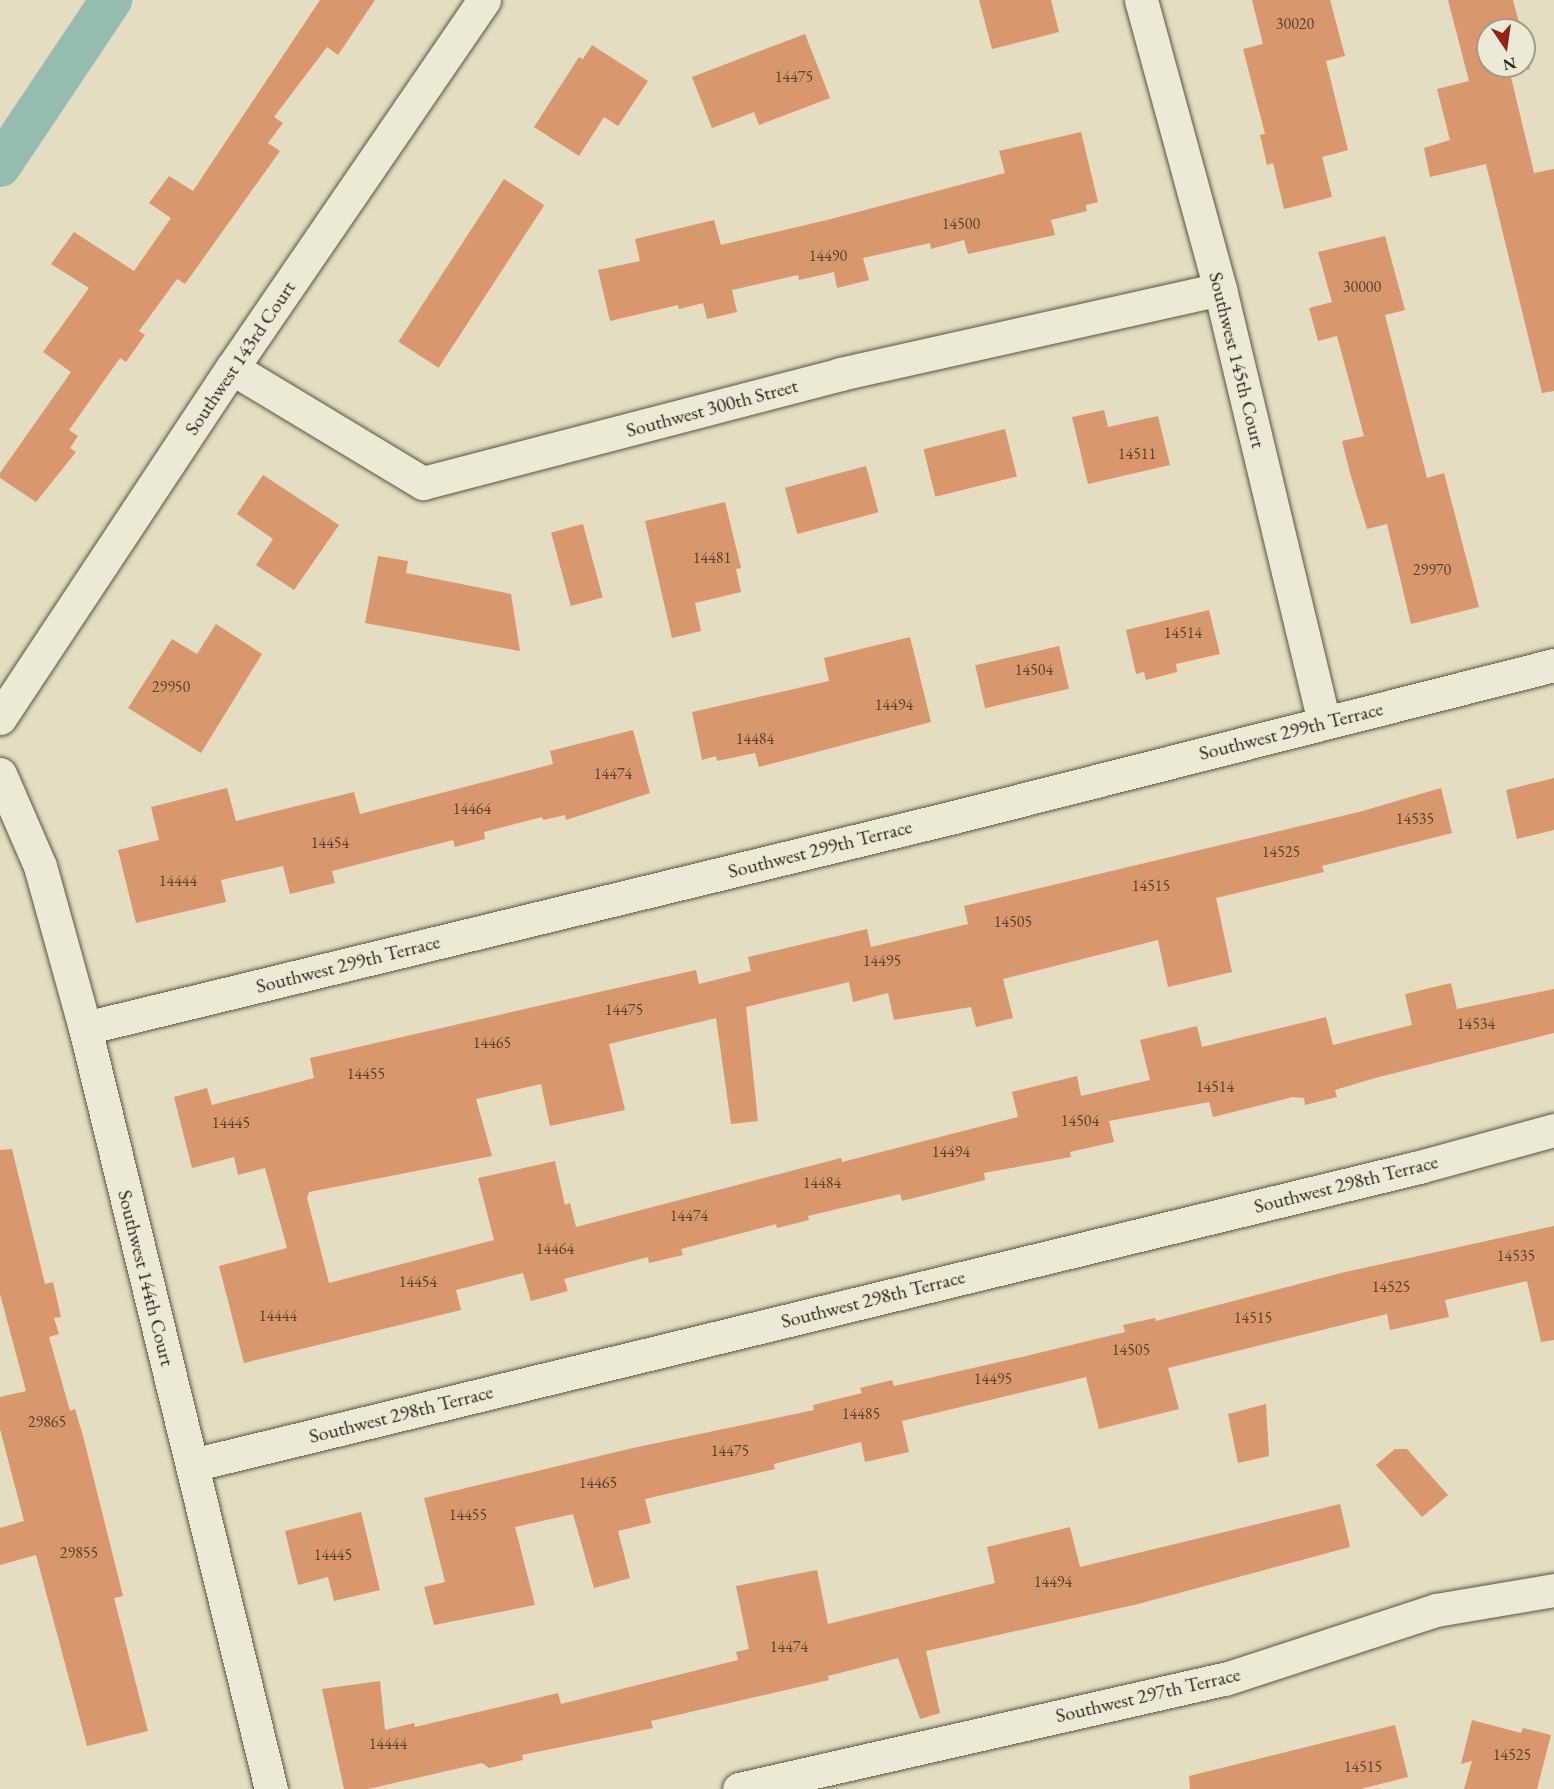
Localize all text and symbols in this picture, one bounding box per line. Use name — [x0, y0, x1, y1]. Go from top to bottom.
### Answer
house number: 30020 — [1276, 14, 1314, 34]
north arrow — [1476, 18, 1536, 78]
text: N — [1501, 52, 1518, 76]
house number: 14475 — [775, 67, 813, 87]
house number: 14500 — [942, 214, 980, 234]
house number: 14490 — [809, 246, 847, 266]
street label: Southwest 145th Court — [1204, 270, 1270, 450]
street label: Southwest 143rd Court — [180, 276, 300, 440]
house number: 30000 — [1343, 277, 1381, 297]
street label: Southwest 300th Street — [623, 374, 801, 442]
house number: 14511 — [1118, 444, 1156, 464]
house number: 14481 — [693, 548, 731, 568]
house number: 29970 — [1413, 560, 1451, 580]
house number: 14514 — [1164, 623, 1202, 643]
house number: 14504 — [1015, 660, 1053, 680]
house number: 29950 — [152, 677, 190, 697]
house number: 14494 — [875, 695, 913, 715]
street label: Southwest 299th Terrace — [1196, 697, 1386, 765]
house number: 14484 — [736, 729, 774, 749]
house number: 14474 — [594, 764, 632, 784]
house number: 14464 — [453, 799, 491, 819]
house number: 14535 — [1396, 809, 1434, 829]
street label: Southwest 299th Terrace — [725, 815, 915, 883]
house number: 14454 — [311, 833, 349, 853]
house number: 14525 — [1262, 842, 1300, 862]
house number: 14444 — [159, 871, 197, 891]
house number: 14515 — [1132, 876, 1170, 896]
house number: 14505 — [994, 912, 1032, 932]
street label: Southwest 299th Terrace — [253, 930, 443, 998]
house number: 14495 — [863, 951, 901, 971]
house number: 14475 — [605, 1000, 643, 1020]
house number: 14534 — [1457, 1014, 1495, 1034]
house number: 14465 — [473, 1033, 511, 1053]
house number: 14455 — [347, 1064, 385, 1084]
house number: 14514 — [1196, 1077, 1234, 1097]
house number: 14504 — [1061, 1111, 1099, 1131]
house number: 14445 — [212, 1113, 250, 1133]
house number: 14494 — [932, 1142, 970, 1162]
street label: Southwest 298th Terrace — [1251, 1150, 1441, 1218]
house number: 14484 — [803, 1173, 841, 1193]
street label: Southwest 144th Court — [113, 1188, 179, 1368]
house number: 14474 — [670, 1206, 708, 1226]
house number: 14464 — [536, 1239, 574, 1259]
house number: 14535 — [1497, 1246, 1535, 1266]
street label: Southwest 298th Terrace — [778, 1265, 968, 1333]
house number: 14454 — [399, 1272, 437, 1292]
house number: 14525 — [1372, 1277, 1410, 1297]
house number: 14444 — [259, 1306, 297, 1326]
house number: 14515 — [1234, 1308, 1272, 1328]
house number: 14505 — [1112, 1340, 1150, 1360]
house number: 14495 — [974, 1369, 1012, 1389]
street label: Southwest 298th Terrace — [306, 1380, 496, 1448]
house number: 14485 — [842, 1404, 880, 1424]
house number: 29865 — [28, 1412, 66, 1432]
house number: 14475 — [711, 1441, 749, 1461]
house number: 14465 — [579, 1473, 617, 1493]
house number: 14455 — [449, 1505, 487, 1525]
house number: 29855 — [60, 1543, 98, 1563]
house number: 14445 — [314, 1545, 352, 1565]
house number: 14494 — [1034, 1572, 1072, 1592]
house number: 14474 — [770, 1637, 808, 1657]
street label: Southwest 297th Terrace — [1053, 1662, 1243, 1728]
house number: 14444 — [369, 1734, 407, 1754]
house number: 14525 — [1493, 1745, 1531, 1765]
house number: 14515 — [1344, 1757, 1382, 1777]

